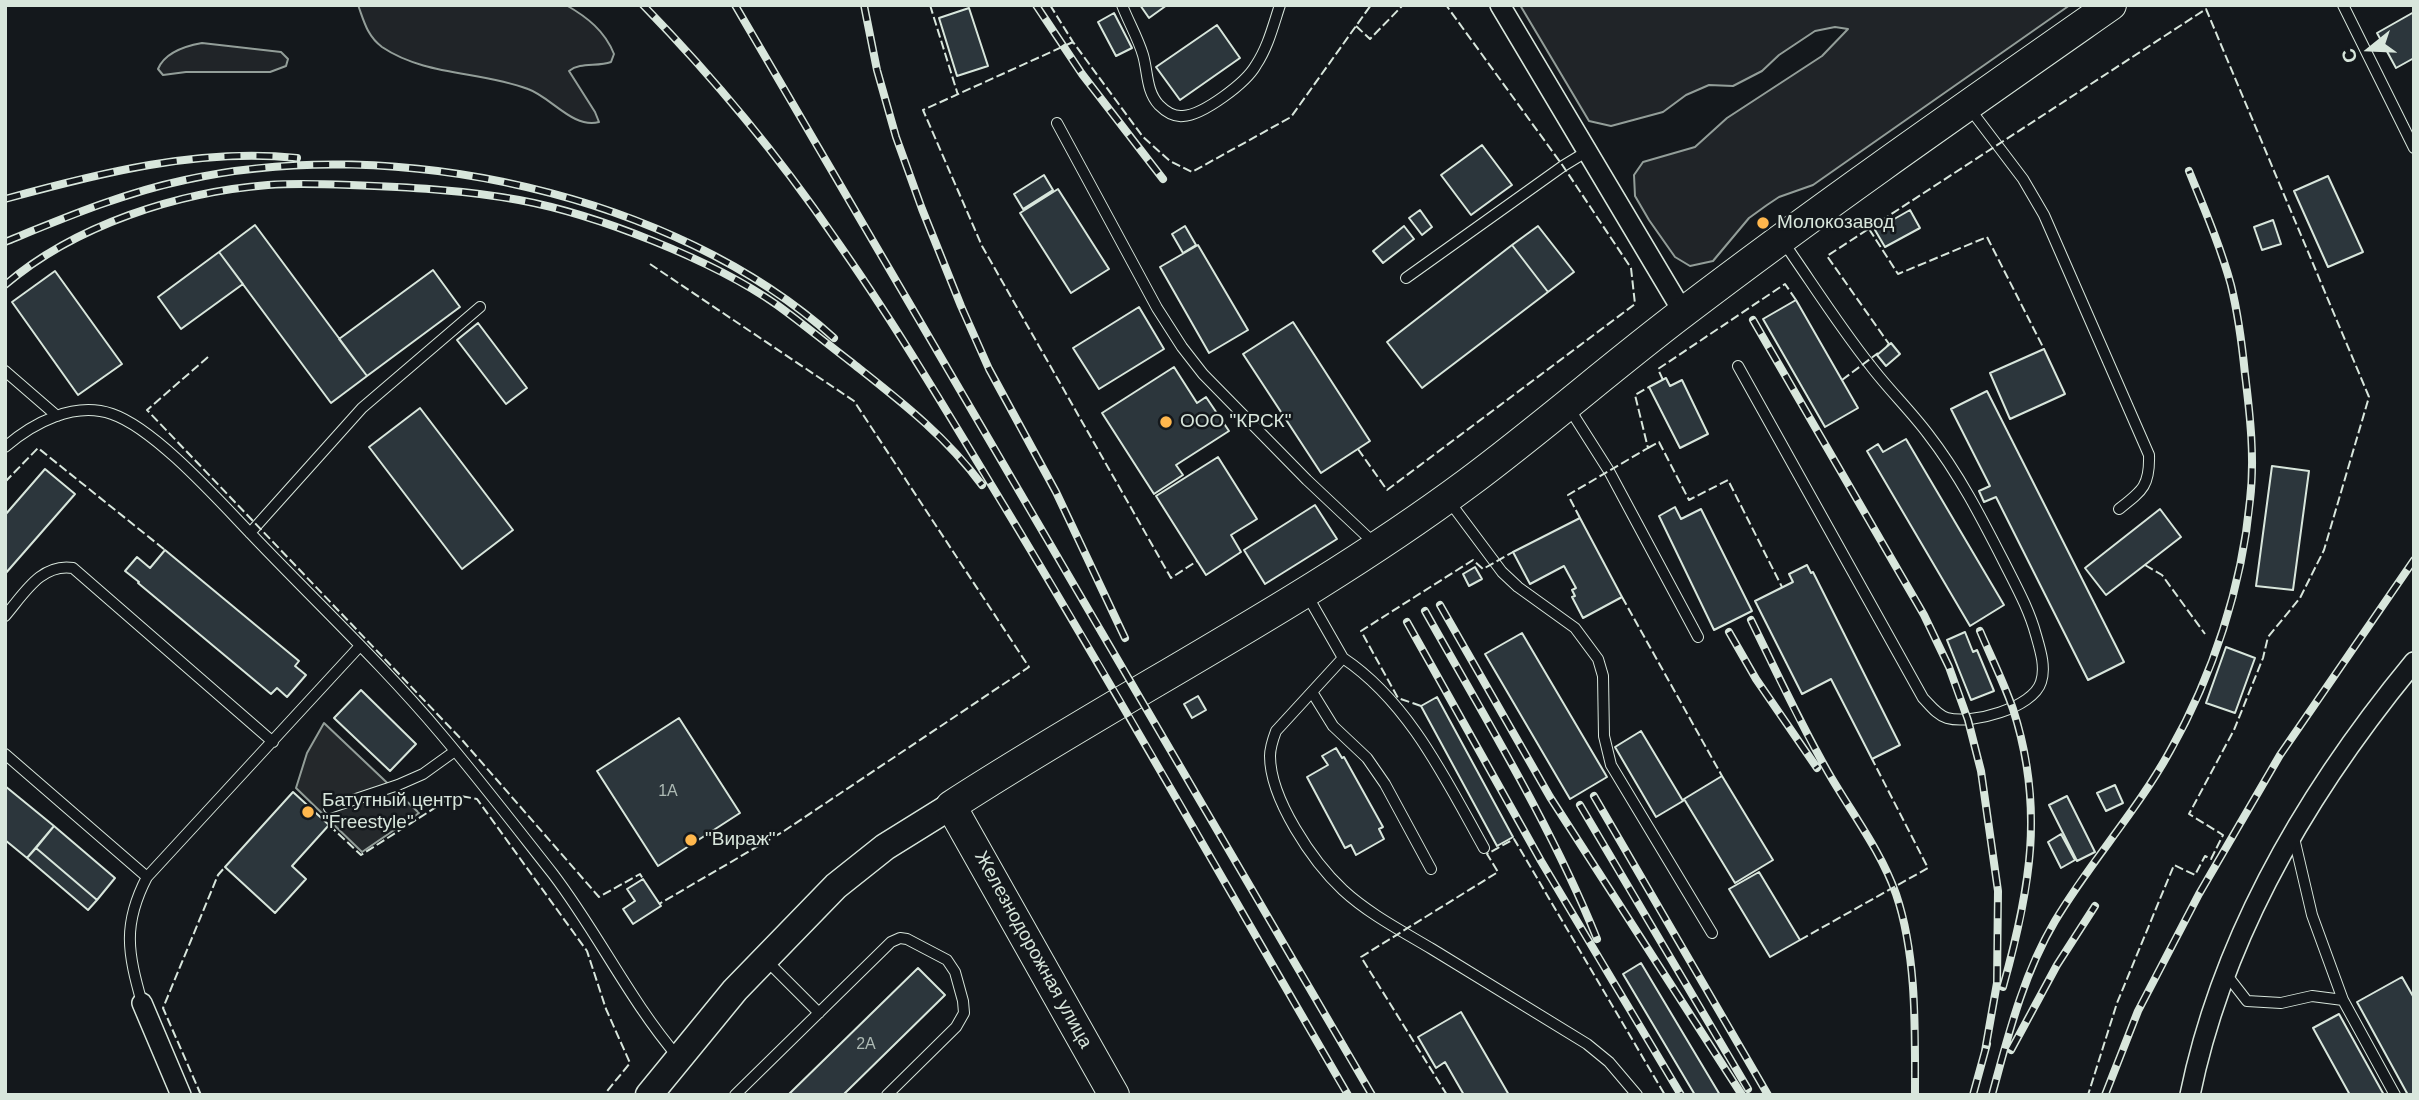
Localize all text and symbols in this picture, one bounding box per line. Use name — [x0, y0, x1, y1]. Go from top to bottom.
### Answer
north arrow — [2335, 14, 2405, 84]
text: С — [2337, 46, 2362, 65]
place label: Молокозавод — [1777, 212, 1894, 234]
marker: Молокозавод — [1755, 215, 1771, 231]
place label: ООО "КРСК" — [1180, 411, 1291, 433]
marker: ООО "КРСК" — [1158, 414, 1174, 430]
house number: 1А — [658, 782, 678, 802]
place label: Батутный центр "Freestyle" — [322, 790, 463, 834]
marker: Батутный центр "Freestyle" — [300, 804, 316, 820]
place label: "Вираж" — [705, 829, 776, 851]
marker: "Вираж" — [683, 832, 699, 848]
street label: Железнодорожная улица — [969, 847, 1097, 1053]
house number: 2А — [856, 1035, 876, 1055]

